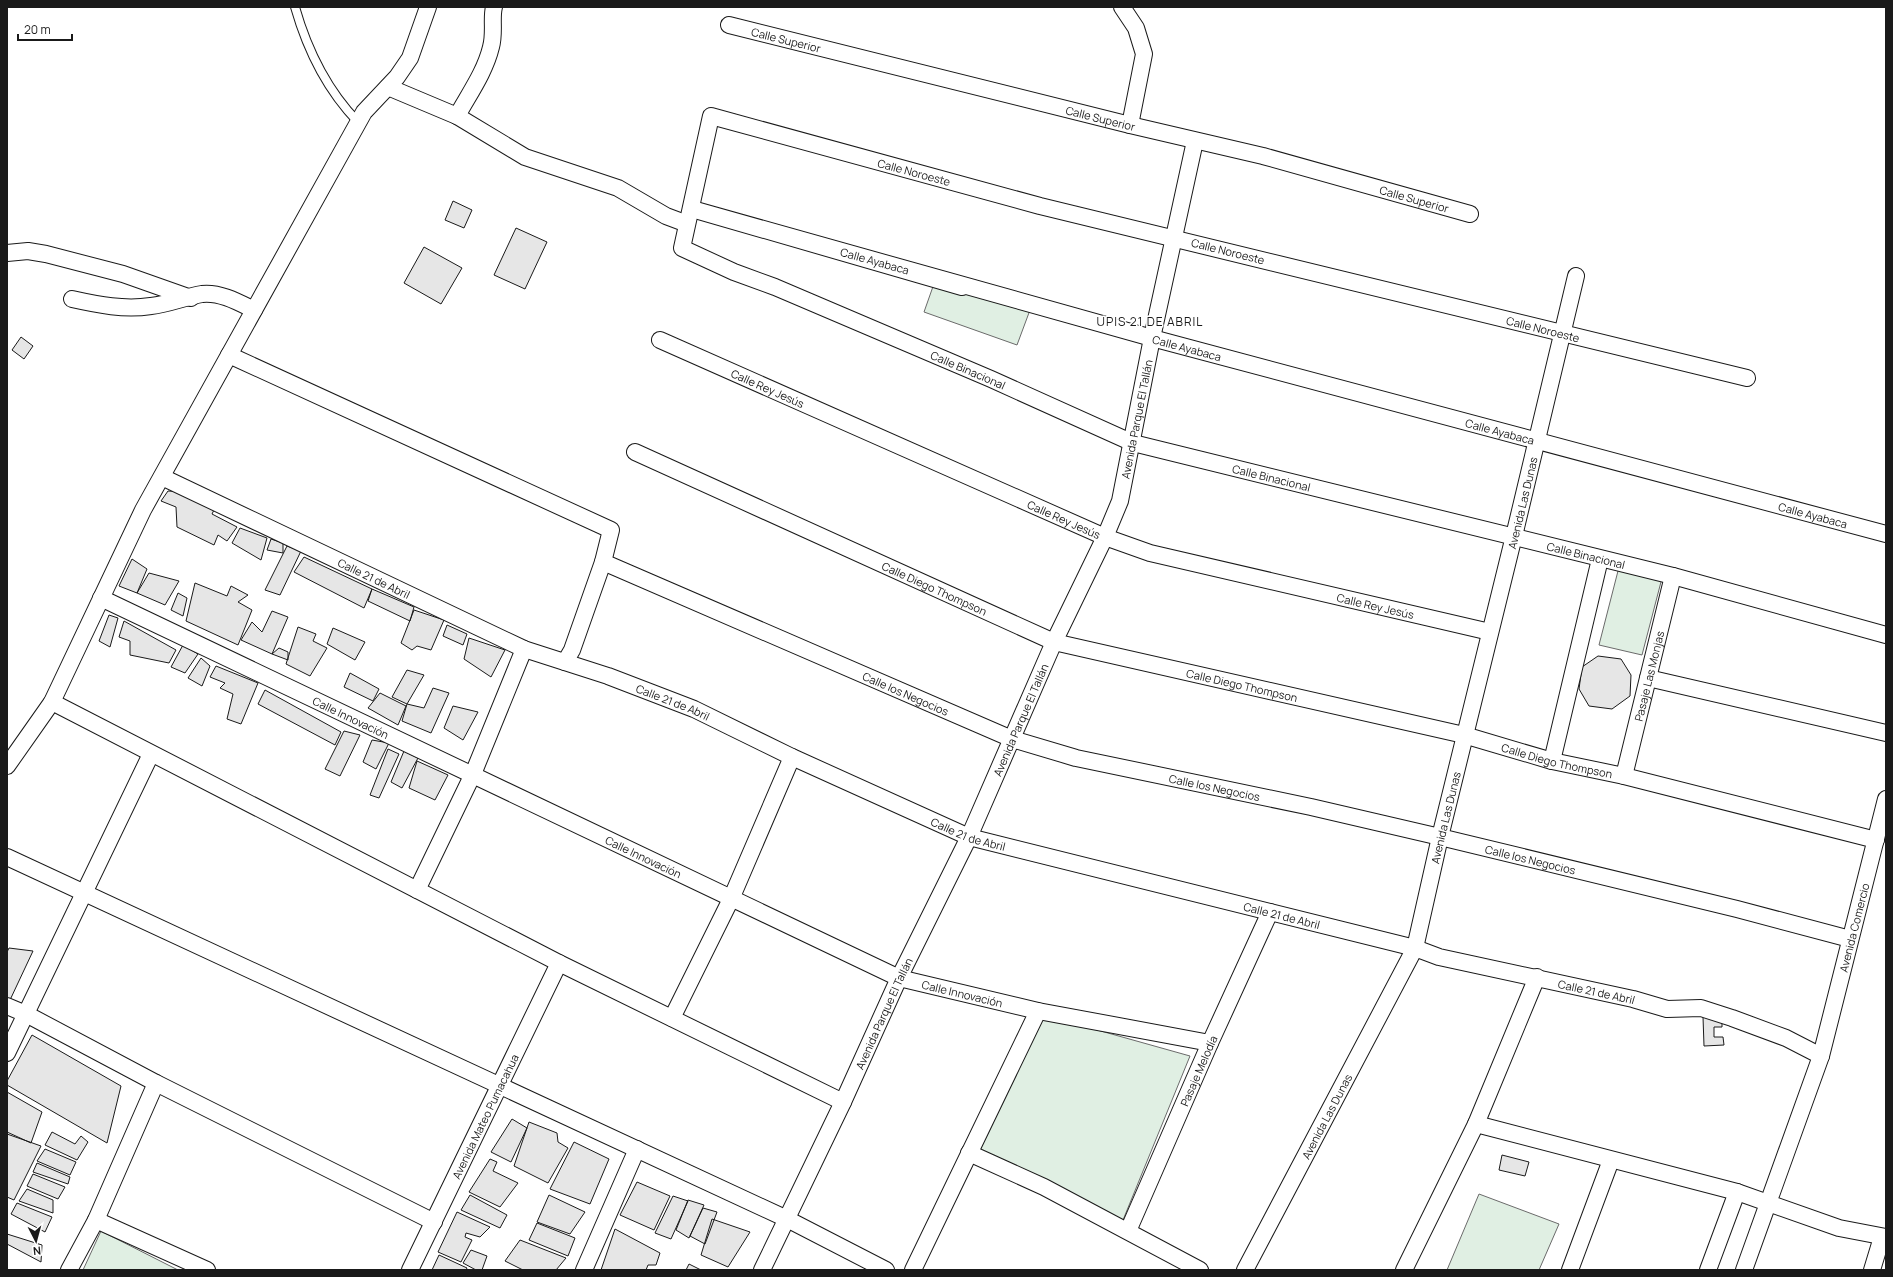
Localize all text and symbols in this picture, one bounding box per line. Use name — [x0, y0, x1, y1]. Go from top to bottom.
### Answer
scale bar — [18, 16, 72, 42]
text: 20 m — [24, 21, 51, 38]
street label: Calle Superior — [750, 23, 823, 55]
street label: Calle Superior — [1064, 102, 1137, 134]
street label: Calle Noroeste — [876, 155, 953, 189]
street label: Calle Superior — [1378, 182, 1451, 215]
street label: Calle Noroeste — [1190, 235, 1267, 267]
street label: Calle Ayabaca — [839, 244, 911, 277]
district label: UPIS 21 DE ABRIL — [1097, 313, 1203, 330]
street label: Calle Noroeste — [1505, 313, 1582, 345]
street label: Calle Ayabaca — [1151, 331, 1223, 364]
street label: Calle Binacional — [929, 347, 1008, 392]
street label: Avenida Parque El Tallán — [1117, 358, 1155, 480]
street label: Calle Rey Jesús — [729, 365, 807, 411]
street label: Calle Ayabaca — [1464, 415, 1536, 447]
street label: Avenida Las Dunas — [1504, 455, 1540, 550]
street label: Calle Binacional — [1231, 460, 1312, 494]
street label: Calle Rey Jesús — [1025, 496, 1103, 542]
street label: Calle Ayabaca — [1777, 498, 1849, 531]
street label: Calle Binacional — [1545, 538, 1627, 571]
street label: Calle 21 de Abril — [336, 554, 413, 601]
street label: Calle Diego Thompson — [880, 558, 990, 618]
street label: Calle Rey Jesús — [1336, 589, 1416, 622]
street label: Pasaje Las Monjas — [1630, 629, 1667, 723]
street label: Avenida Parque El Tallán — [989, 661, 1051, 778]
street label: Calle Diego Thompson — [1185, 665, 1299, 705]
street label: Calle los Negocios — [860, 668, 952, 718]
street label: Calle 21 de Abril — [634, 680, 713, 723]
street label: Calle Innovación — [311, 693, 392, 742]
street label: Calle Diego Thompson — [1500, 739, 1614, 781]
street label: Calle los Negocios — [1168, 770, 1262, 804]
street label: Avenida Las Dunas — [1427, 770, 1463, 865]
street label: Calle 21 de Abril — [929, 813, 1007, 853]
street label: Calle Innovación — [603, 832, 684, 881]
street label: Calle los Negocios — [1484, 841, 1577, 877]
street label: Avenida Comercio — [1835, 881, 1872, 974]
street label: Calle 21 de Abril — [1242, 898, 1322, 932]
street label: Avenida Parque El Tallán — [851, 955, 916, 1071]
street label: Calle Innovación — [920, 976, 1004, 1010]
street label: Calle 21 de Abril — [1557, 976, 1637, 1007]
street label: Pasaje Melodía — [1176, 1033, 1220, 1108]
street label: Avenida Mateo Pumacahua — [448, 1051, 521, 1181]
street label: Avenida Las Dunas — [1298, 1071, 1355, 1161]
north arrow — [16, 1221, 56, 1261]
text: N — [32, 1244, 42, 1259]

